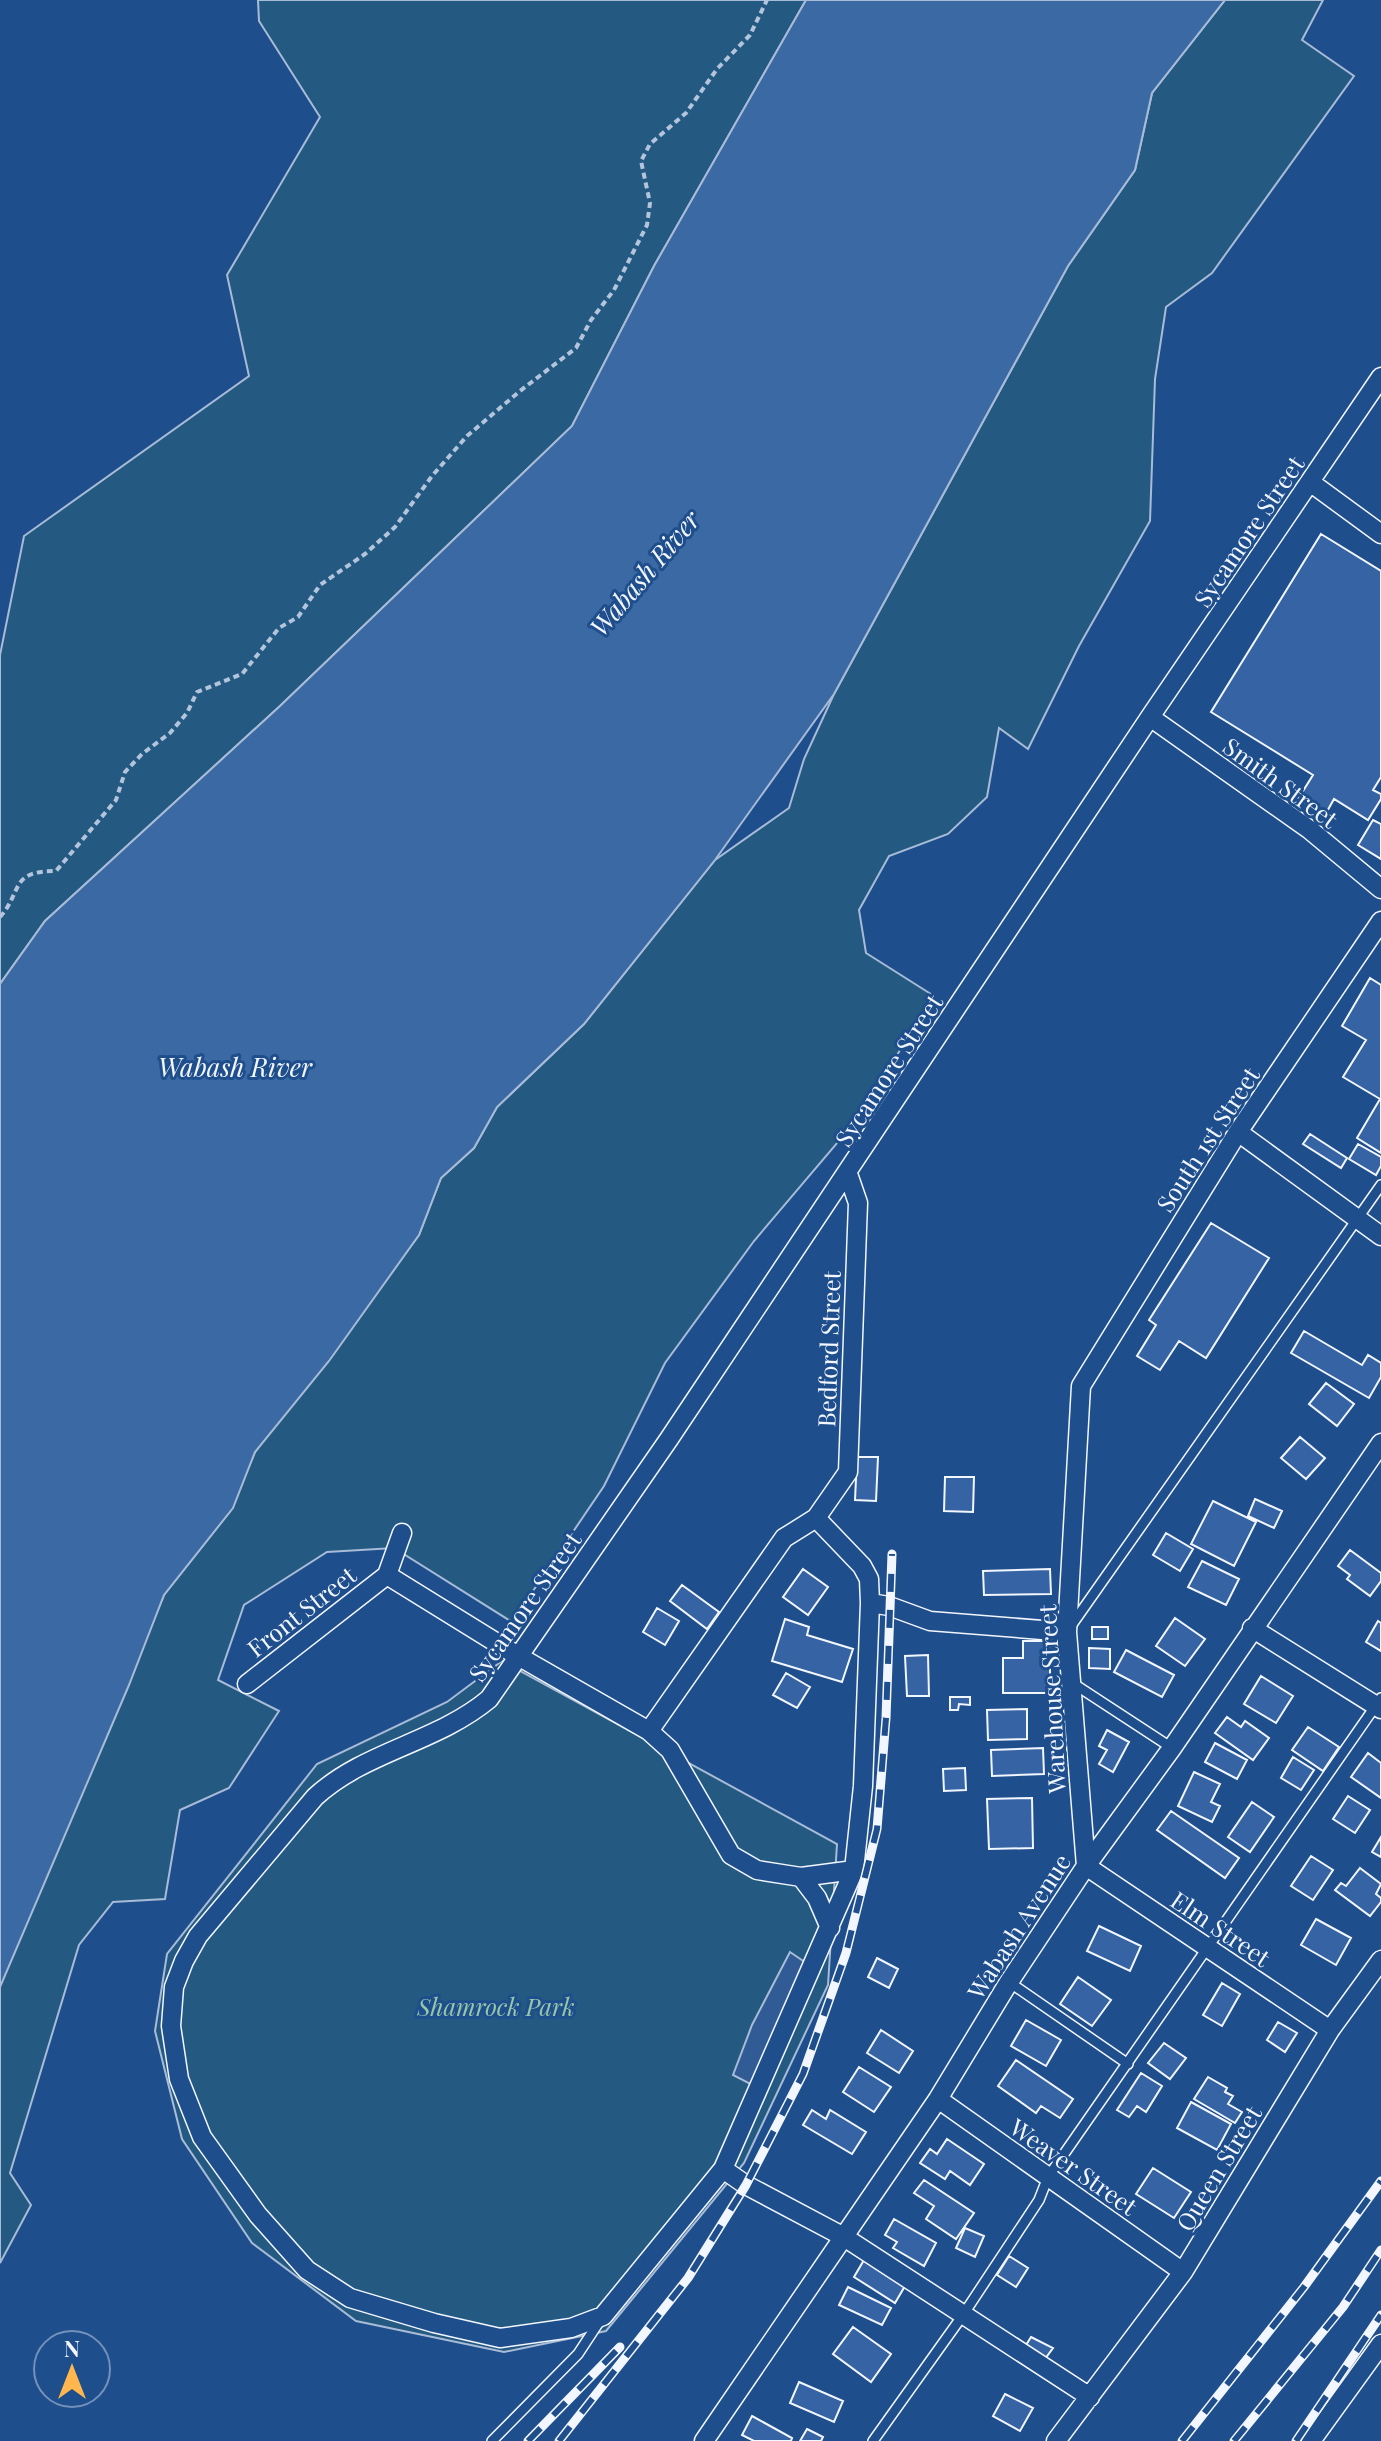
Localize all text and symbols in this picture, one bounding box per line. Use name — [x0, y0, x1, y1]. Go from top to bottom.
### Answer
street label: Sycamore Street — [1186, 449, 1311, 613]
water label: Wabash River — [581, 502, 708, 643]
street label: Smith Street — [1217, 730, 1345, 835]
street label: Sycamore Street — [827, 987, 950, 1152]
water label: Wabash River — [158, 1049, 313, 1084]
street label: South 1st Street — [1148, 1060, 1266, 1218]
street label: Bedford Street — [809, 1270, 847, 1428]
street label: Sycamore Street — [461, 1524, 588, 1687]
street label: Front Street — [240, 1558, 362, 1664]
street label: Warehouse Street — [1030, 1603, 1072, 1795]
street label: Wabash Avenue — [959, 1847, 1077, 2006]
street label: Elm Street — [1165, 1883, 1277, 1973]
park label: Shamrock Park — [416, 1990, 575, 2022]
street label: Queen Street — [1168, 2099, 1268, 2237]
street label: Weaver Street — [1003, 2110, 1144, 2222]
north arrow — [32, 2329, 112, 2409]
text: N — [64, 2333, 80, 2363]

